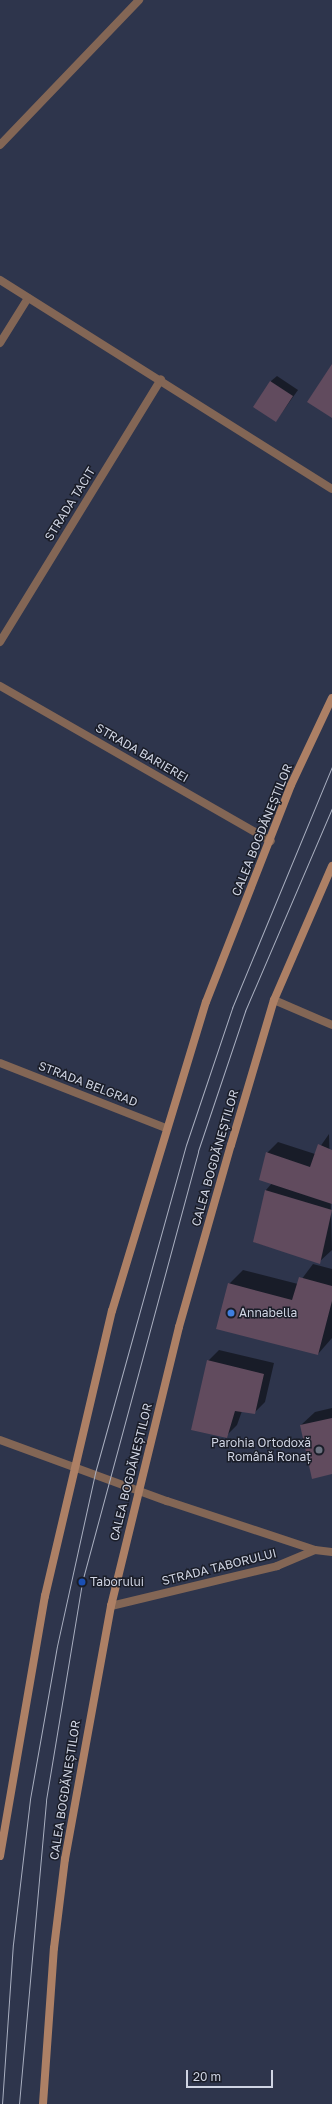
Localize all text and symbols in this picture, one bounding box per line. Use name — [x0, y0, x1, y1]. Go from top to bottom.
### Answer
street label: STRADA TACIT — [42, 465, 98, 543]
street label: STRADA BARIEREI — [93, 721, 191, 785]
street label: CALEA BOGDĂNEȘTILOR — [229, 762, 295, 898]
street label: STRADA BELGRAD — [36, 1058, 140, 1110]
street label: CALEA BOGDĂNEȘTILOR — [189, 1088, 241, 1228]
place label: Annabella — [239, 1306, 297, 1320]
marker: Annabella — [226, 1308, 236, 1318]
street label: CALEA BOGDĂNEȘTILOR — [107, 1402, 155, 1542]
place label: Parohia Ortodoxă Română Ronaț — [211, 1436, 311, 1464]
marker: Parohia Ortodoxă Română Ronaț — [314, 1445, 324, 1455]
street label: STRADA TABORULUI — [160, 1546, 278, 1588]
place label: Taborului — [90, 1575, 144, 1589]
marker: Taborului — [77, 1577, 87, 1587]
street label: CALEA BOGDĂNEȘTILOR — [47, 1719, 83, 1861]
scale bar — [188, 2062, 275, 2088]
text: 20 m — [193, 2069, 221, 2084]

